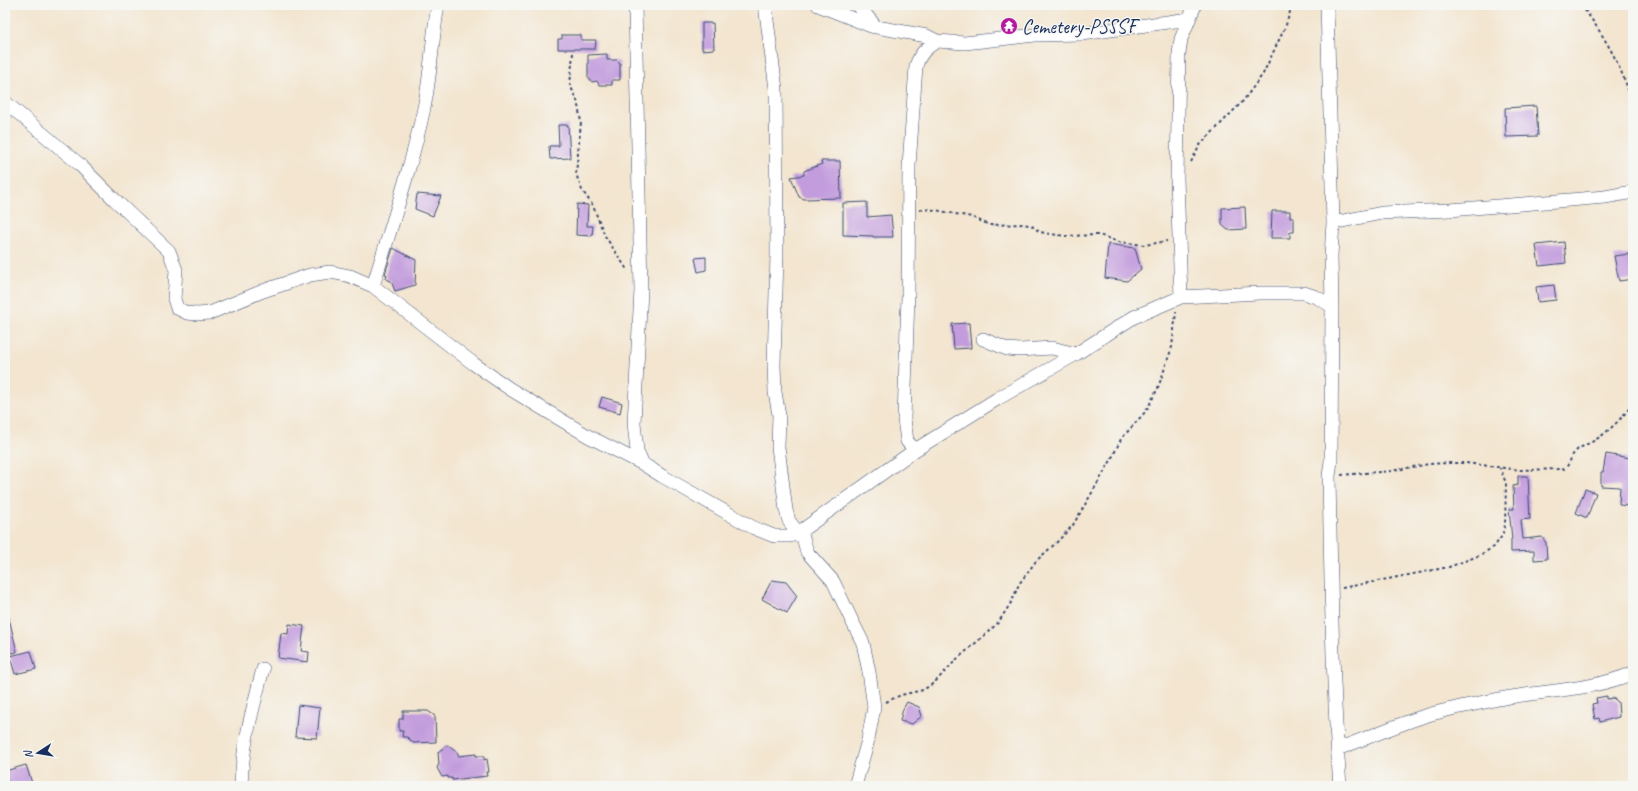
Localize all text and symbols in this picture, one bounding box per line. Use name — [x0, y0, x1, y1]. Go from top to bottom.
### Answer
place label: Cemetery-PSSSF — [1022, 14, 1141, 39]
temple icon: Cemetery-PSSSF — [999, 16, 1019, 36]
north arrow — [18, 733, 58, 773]
text: N — [20, 748, 36, 760]

